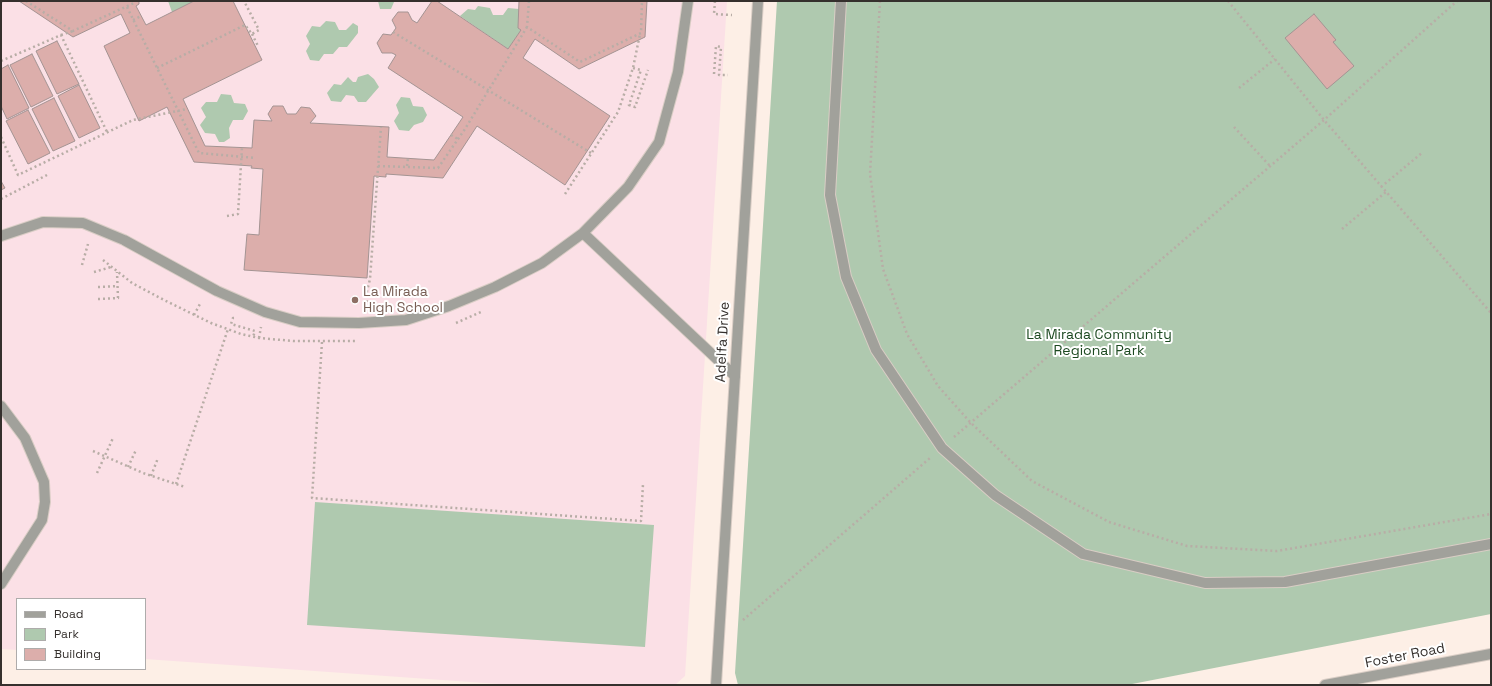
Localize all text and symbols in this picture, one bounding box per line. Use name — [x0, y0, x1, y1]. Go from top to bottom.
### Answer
place label: La Mirada High School — [363, 284, 443, 316]
marker: La Mirada High School — [350, 295, 360, 305]
street label: Adelfa Drive — [712, 301, 734, 383]
park label: La Mirada Community Regional Park — [1026, 327, 1172, 360]
legend — [16, 598, 146, 670]
text: Road — [54, 606, 83, 622]
text: Park — [54, 626, 79, 642]
street label: Foster Road — [1364, 640, 1446, 672]
text: Building — [54, 646, 101, 662]

